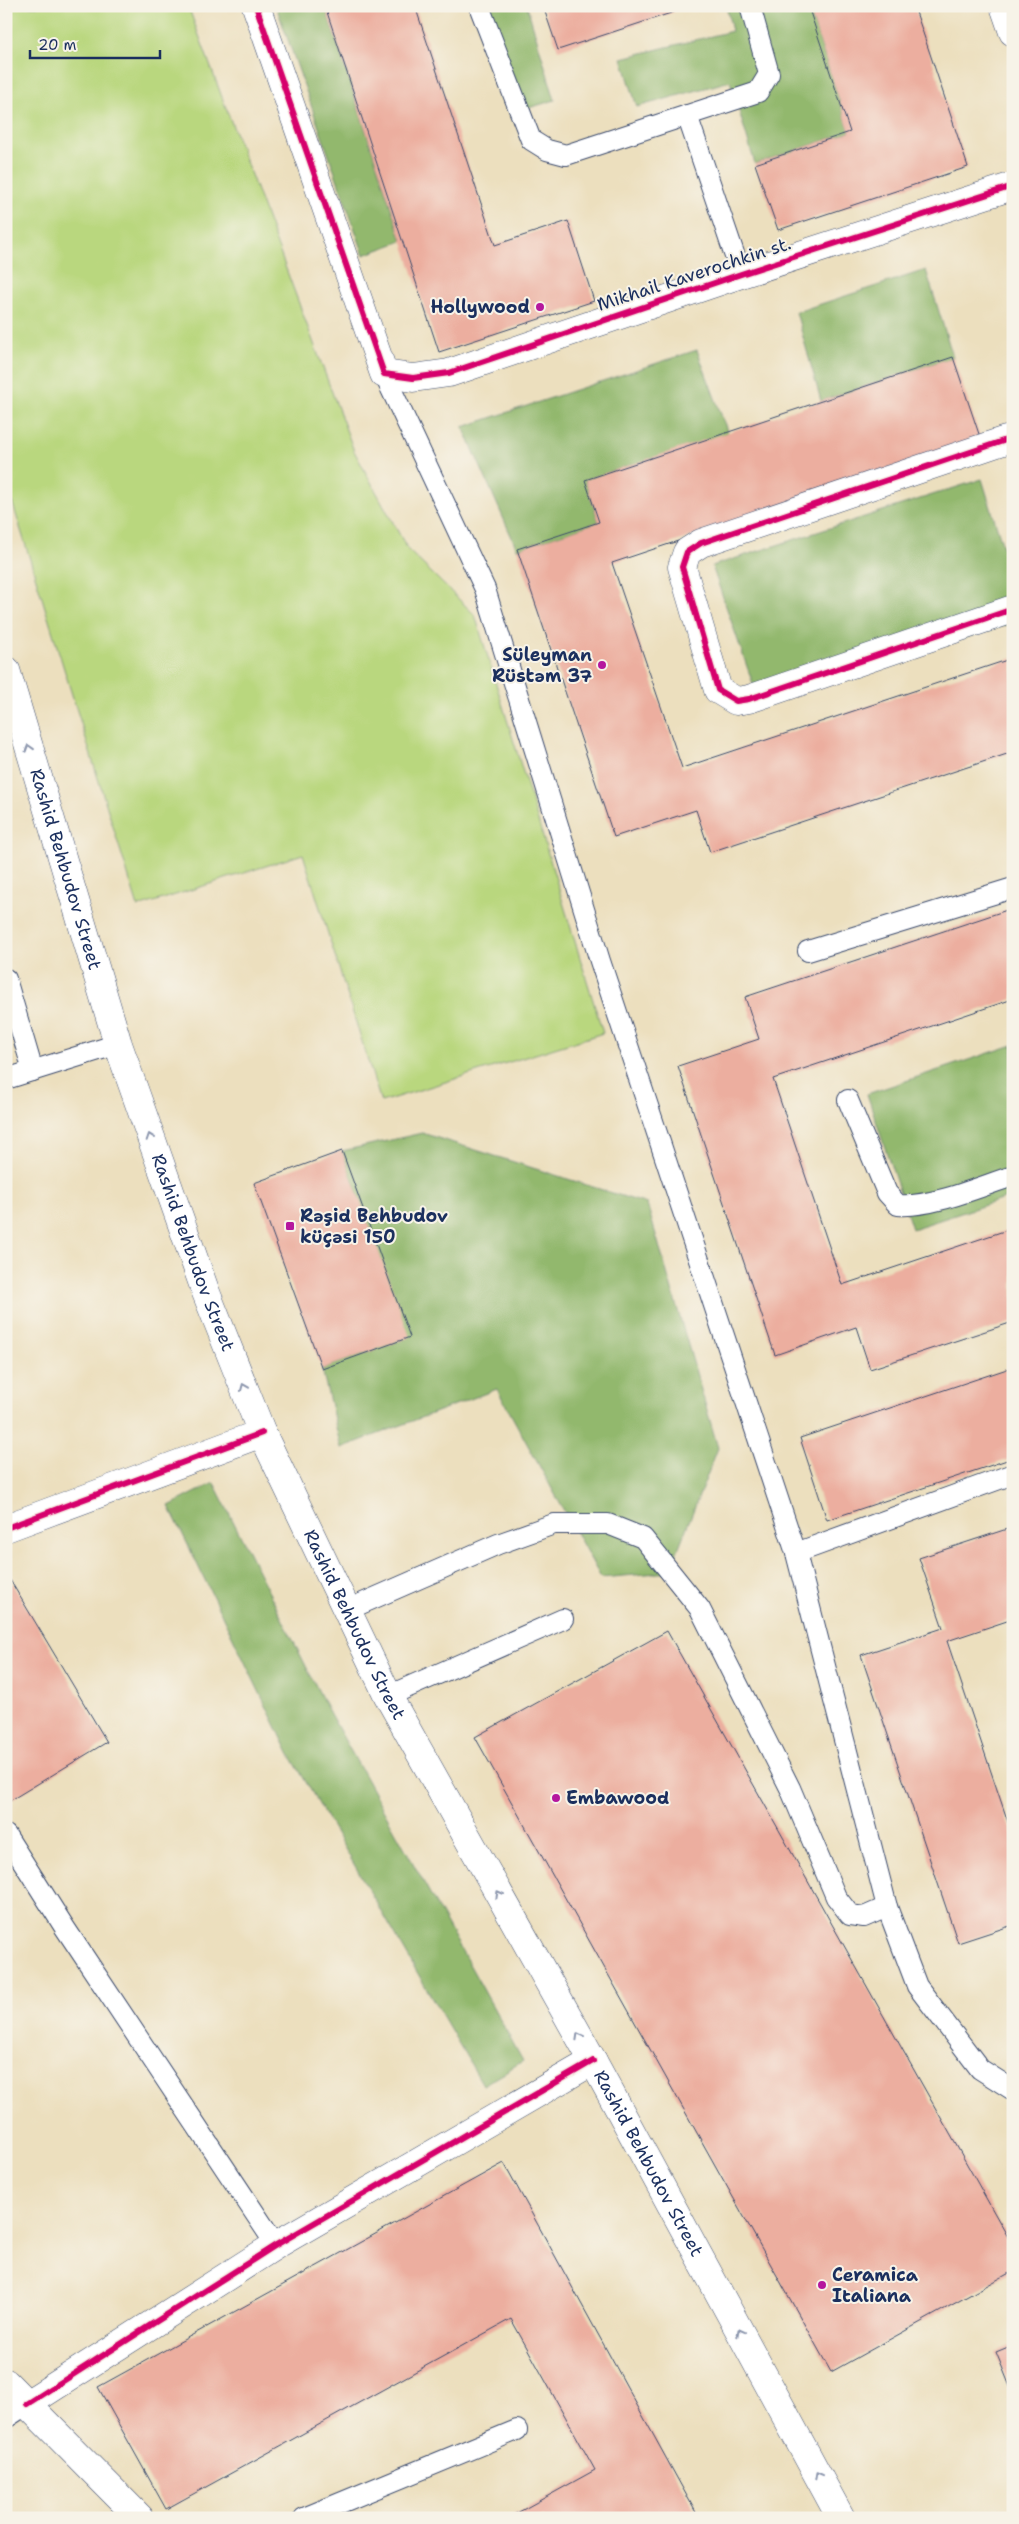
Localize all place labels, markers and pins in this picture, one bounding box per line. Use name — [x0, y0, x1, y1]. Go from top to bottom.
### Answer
place label: Hollywood — [430, 295, 530, 319]
marker: Hollywood — [534, 301, 546, 313]
place label: Süleyman Rüstəm 37 — [492, 643, 592, 688]
marker: Süleyman Rüstəm 37 — [596, 659, 608, 671]
place label: Rəşid Behbudov küçəsi 150 — [300, 1204, 448, 1249]
marker: Rəşid Behbudov küçəsi 150 — [284, 1220, 296, 1232]
place label: Embawood — [566, 1786, 669, 1810]
marker: Embawood — [550, 1792, 562, 1804]
place label: Ceramica Italiana — [832, 2263, 919, 2308]
marker: Ceramica Italiana — [816, 2279, 828, 2291]

